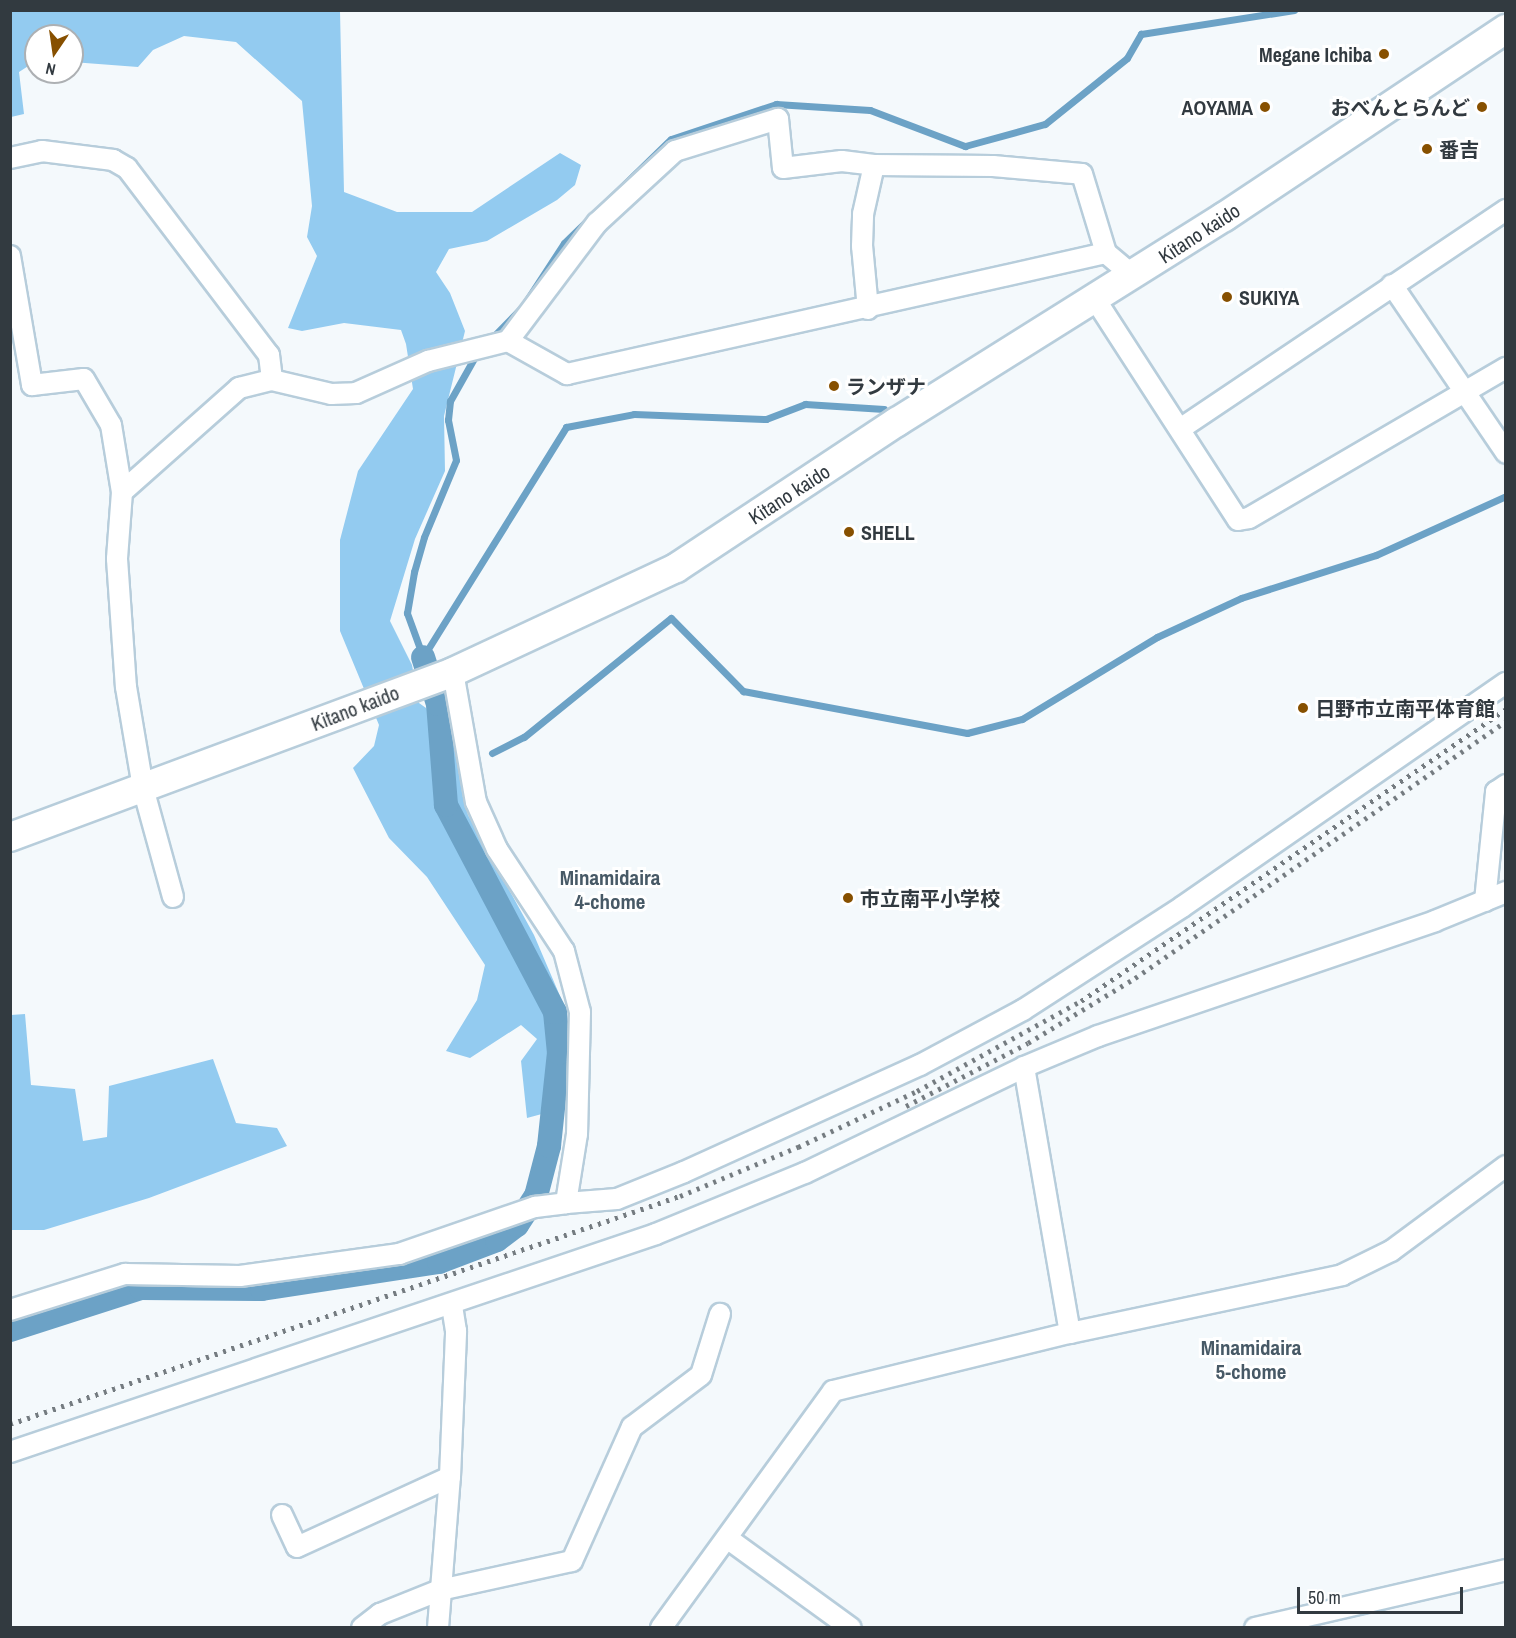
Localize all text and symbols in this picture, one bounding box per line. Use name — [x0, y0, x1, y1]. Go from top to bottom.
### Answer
north arrow — [24, 24, 84, 84]
place label: Megane Ichiba — [1259, 42, 1372, 66]
marker: Megane Ichiba — [1377, 47, 1391, 61]
text: N — [43, 58, 58, 81]
place label: AOYAMA — [1182, 95, 1253, 119]
place label: おべんとらんど — [1330, 95, 1470, 119]
marker: AOYAMA — [1258, 100, 1272, 114]
marker: おべんとらんど — [1475, 100, 1489, 114]
place label: 番吉 — [1439, 137, 1479, 161]
marker: 番吉 — [1420, 142, 1434, 156]
street label: Kitano kaido — [1154, 198, 1244, 268]
place label: SUKIYA — [1239, 285, 1299, 309]
marker: SUKIYA — [1220, 290, 1234, 304]
place label: ランザナ — [846, 374, 926, 398]
marker: ランザナ — [827, 379, 841, 393]
street label: Kitano kaido — [744, 459, 834, 529]
place label: SHELL — [861, 520, 915, 544]
marker: SHELL — [842, 525, 856, 539]
street label: Kitano kaido — [308, 680, 402, 736]
place label: 日野市立南平体育館 — [1315, 696, 1495, 720]
marker: 日野市立南平体育館 — [1296, 701, 1310, 715]
district label: Minamidaira 4-chome — [560, 865, 660, 915]
place label: 市立南平小学校 — [860, 886, 1000, 910]
marker: 市立南平小学校 — [841, 891, 855, 905]
district label: Minamidaira 5-chome — [1201, 1335, 1301, 1385]
scale bar — [1300, 1575, 1466, 1613]
text: 50 m — [1308, 1585, 1341, 1610]

